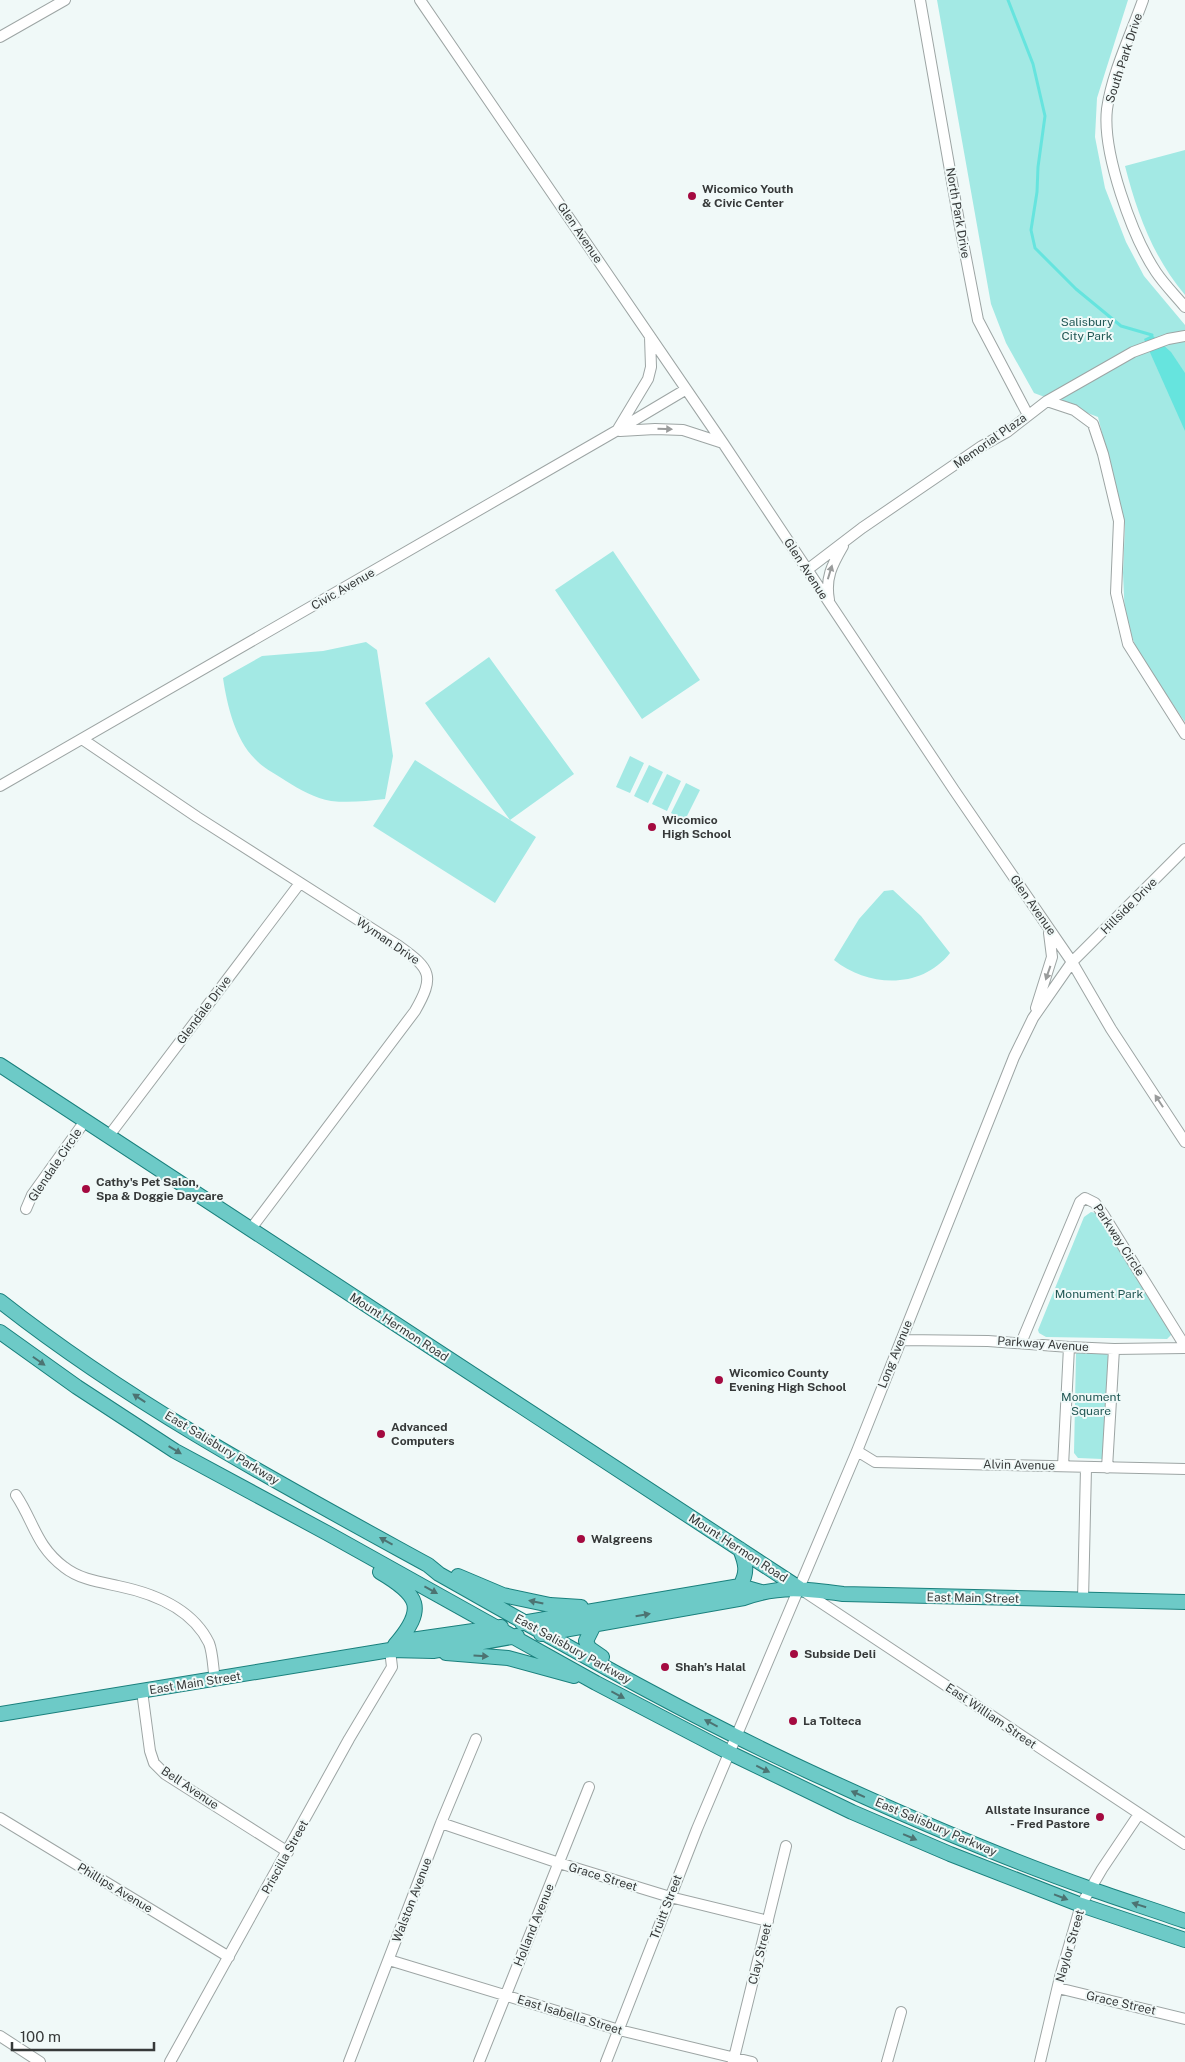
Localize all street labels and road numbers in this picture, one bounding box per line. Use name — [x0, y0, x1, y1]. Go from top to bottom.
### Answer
street label: South Park Drive — [1103, 11, 1145, 105]
street label: North Park Drive — [943, 166, 973, 260]
street label: Glen Avenue — [555, 200, 605, 266]
street label: Memorial Plaza — [951, 411, 1029, 471]
street label: Glen Avenue — [781, 536, 831, 602]
street label: Civic Avenue — [309, 565, 377, 613]
street label: Glen Avenue — [1007, 872, 1059, 938]
street label: Hillside Drive — [1098, 875, 1160, 937]
street label: Wyman Drive — [354, 915, 423, 967]
street label: Glendale Drive — [174, 973, 234, 1047]
street label: Glendale Circle — [25, 1126, 85, 1204]
street label: Parkway Circle — [1090, 1201, 1148, 1279]
street label: Mount Hermon Road — [347, 1290, 451, 1364]
street label: Long Avenue — [875, 1318, 915, 1390]
street label: Parkway Avenue — [997, 1334, 1090, 1354]
street label: East Salisbury Parkway — [162, 1408, 282, 1488]
street label: Alvin Avenue — [983, 1457, 1055, 1473]
street label: Mount Hermon Road — [686, 1511, 790, 1585]
street label: East Main Street — [927, 1590, 1020, 1606]
street label: East Salisbury Parkway — [512, 1611, 634, 1687]
street label: East Main Street — [148, 1669, 242, 1697]
street label: East William Street — [943, 1680, 1039, 1752]
street label: Bell Avenue — [159, 1764, 221, 1812]
street label: East Salisbury Parkway — [873, 1795, 999, 1859]
street label: Priscilla Street — [259, 1817, 311, 1896]
street label: Walston Avenue — [389, 1856, 435, 1944]
street label: Phillips Avenue — [75, 1860, 155, 1916]
street label: Grace Street — [567, 1860, 639, 1894]
street label: Truitt Street — [647, 1872, 685, 1941]
street label: Holland Avenue — [511, 1882, 557, 1968]
street label: Naylor Street — [1053, 1908, 1087, 1984]
street label: Clay Street — [746, 1922, 774, 1986]
street label: Grace Street — [1085, 1988, 1158, 2018]
street label: East Isabella Street — [516, 1992, 625, 2038]

